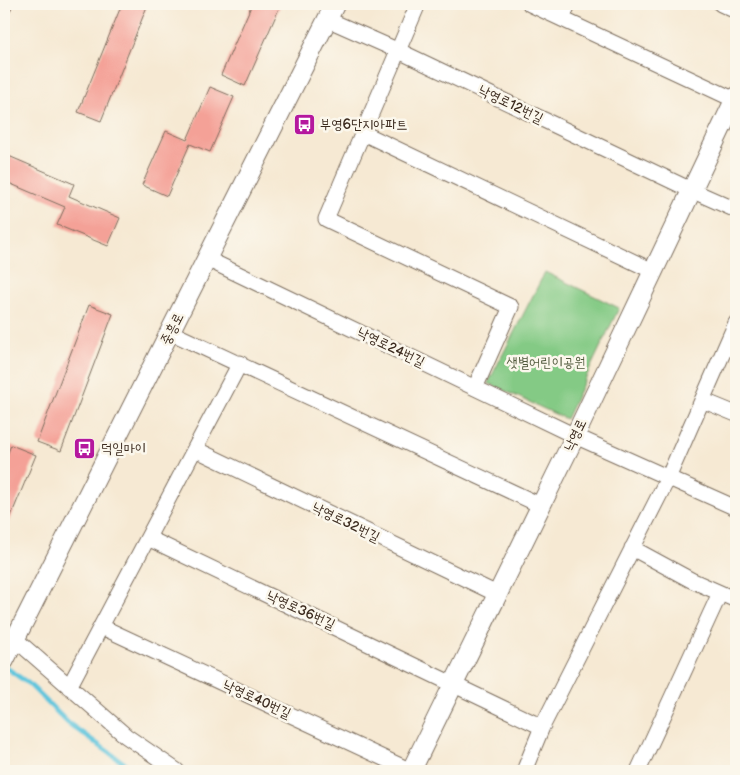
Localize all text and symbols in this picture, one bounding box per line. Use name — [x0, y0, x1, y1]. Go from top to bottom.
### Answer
street label: 낙영로12번길 — [476, 81, 547, 127]
bus stop icon: 부영6단지아파트 — [292, 112, 316, 136]
place label: 부영6단지아파트 — [320, 116, 407, 133]
street label: 중흥로 — [157, 310, 187, 348]
street label: 낙영로24번길 — [355, 323, 428, 371]
park label: 샛별어린이공원 — [507, 354, 585, 371]
street label: 낙영로 — [560, 416, 590, 454]
bus stop icon: 덕일마이 — [73, 436, 97, 460]
place label: 덕일마이 — [101, 440, 146, 457]
street label: 낙영로32번길 — [309, 498, 383, 546]
street label: 낙영로36번길 — [264, 587, 339, 634]
street label: 낙영로40번길 — [220, 676, 294, 722]

